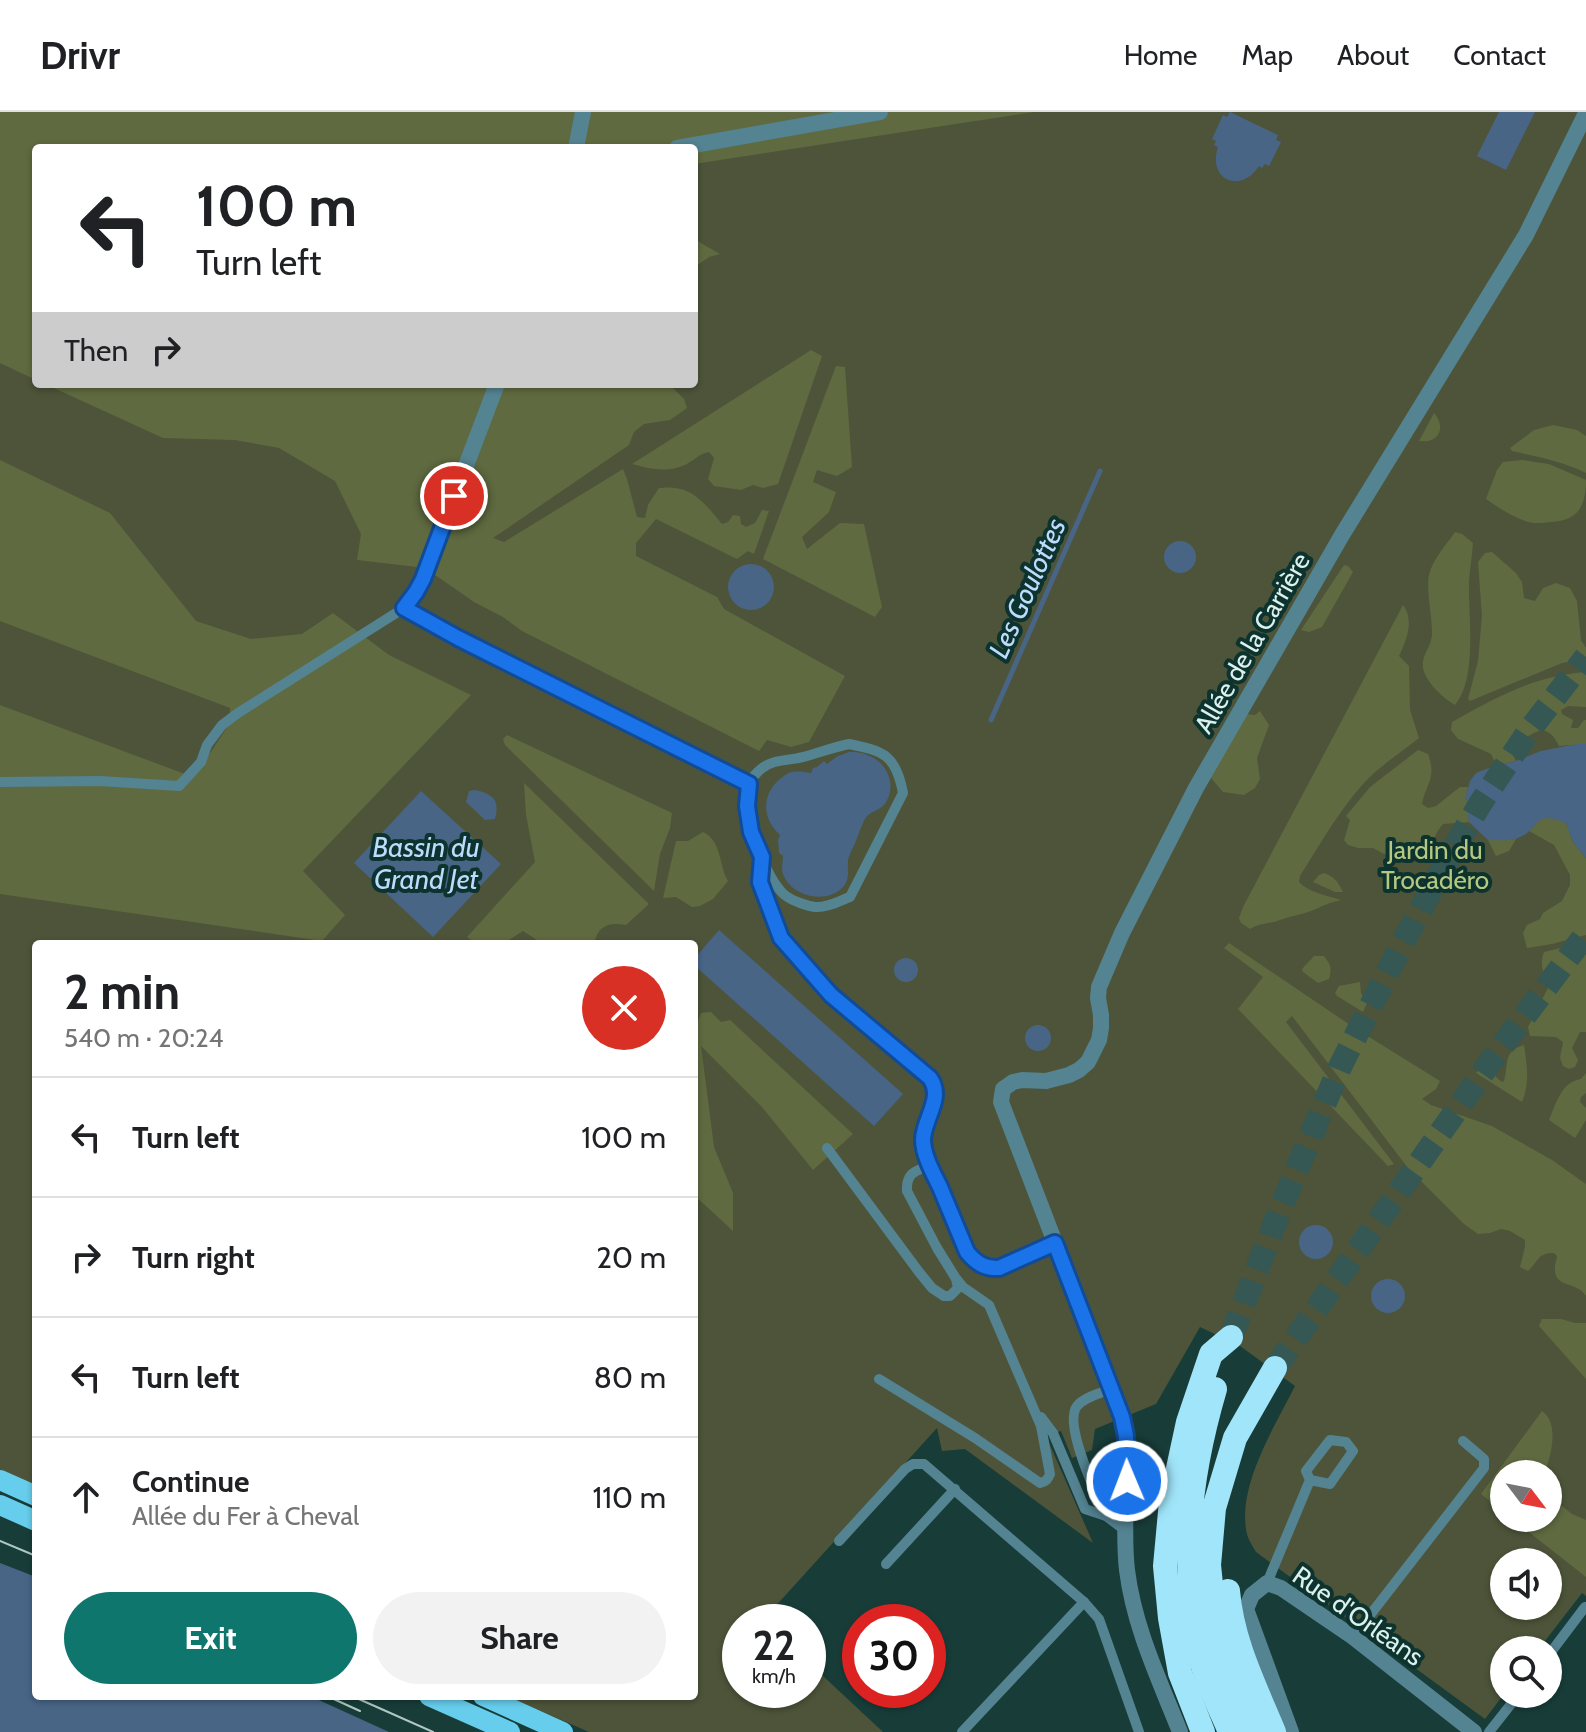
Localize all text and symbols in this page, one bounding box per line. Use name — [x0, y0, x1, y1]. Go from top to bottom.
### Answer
text: Drivr — [40, 32, 120, 79]
text: Home — [1124, 38, 1197, 72]
text: Map — [1241, 38, 1293, 72]
text: About — [1337, 38, 1409, 72]
text: Contact — [1453, 38, 1546, 72]
text: 100 m — [196, 172, 357, 240]
icon: left — [64, 176, 168, 280]
text: Turn left — [196, 240, 321, 284]
icon: right — [144, 328, 188, 372]
text: Then — [64, 332, 128, 369]
pin — [420, 462, 488, 530]
icon: arrive — [432, 474, 476, 518]
water label: Les Goulottes — [981, 513, 1073, 663]
street label: Allée de la Carrière — [1187, 547, 1317, 739]
water label: Bassin du Grand Jet — [372, 830, 480, 896]
park label: Jardin du Trocadéro — [1381, 834, 1489, 896]
text: 2 min — [64, 963, 180, 1021]
button: close — [582, 966, 666, 1050]
text: 540 m · 20:24 — [64, 1022, 224, 1054]
icon: left — [64, 1115, 108, 1159]
text: Turn left — [132, 1119, 240, 1156]
text: 100 m — [581, 1119, 666, 1156]
icon: right — [64, 1235, 108, 1279]
text: Turn right — [132, 1239, 255, 1276]
text: 20 m — [596, 1239, 666, 1276]
icon: left — [64, 1355, 108, 1399]
text: Turn left — [132, 1359, 240, 1396]
text: 80 m — [594, 1359, 666, 1396]
position arrow — [1085, 1439, 1169, 1523]
north arrow — [1490, 1460, 1562, 1532]
map controls — [1490, 1460, 1562, 1708]
text: Continue — [132, 1463, 249, 1500]
icon: ahead — [64, 1475, 108, 1519]
text: 110 m — [592, 1479, 666, 1516]
text: Allée du Fer à Cheval — [132, 1500, 359, 1532]
button: sound — [1490, 1548, 1562, 1620]
street label: Rue d'Orléans — [1286, 1559, 1430, 1673]
button: Exit — [64, 1592, 357, 1684]
button: Share — [373, 1592, 666, 1684]
speed limit sign: 30 — [842, 1604, 946, 1708]
text: 22 — [753, 1621, 795, 1670]
button: search — [1490, 1636, 1562, 1708]
text: km/h — [752, 1664, 796, 1688]

